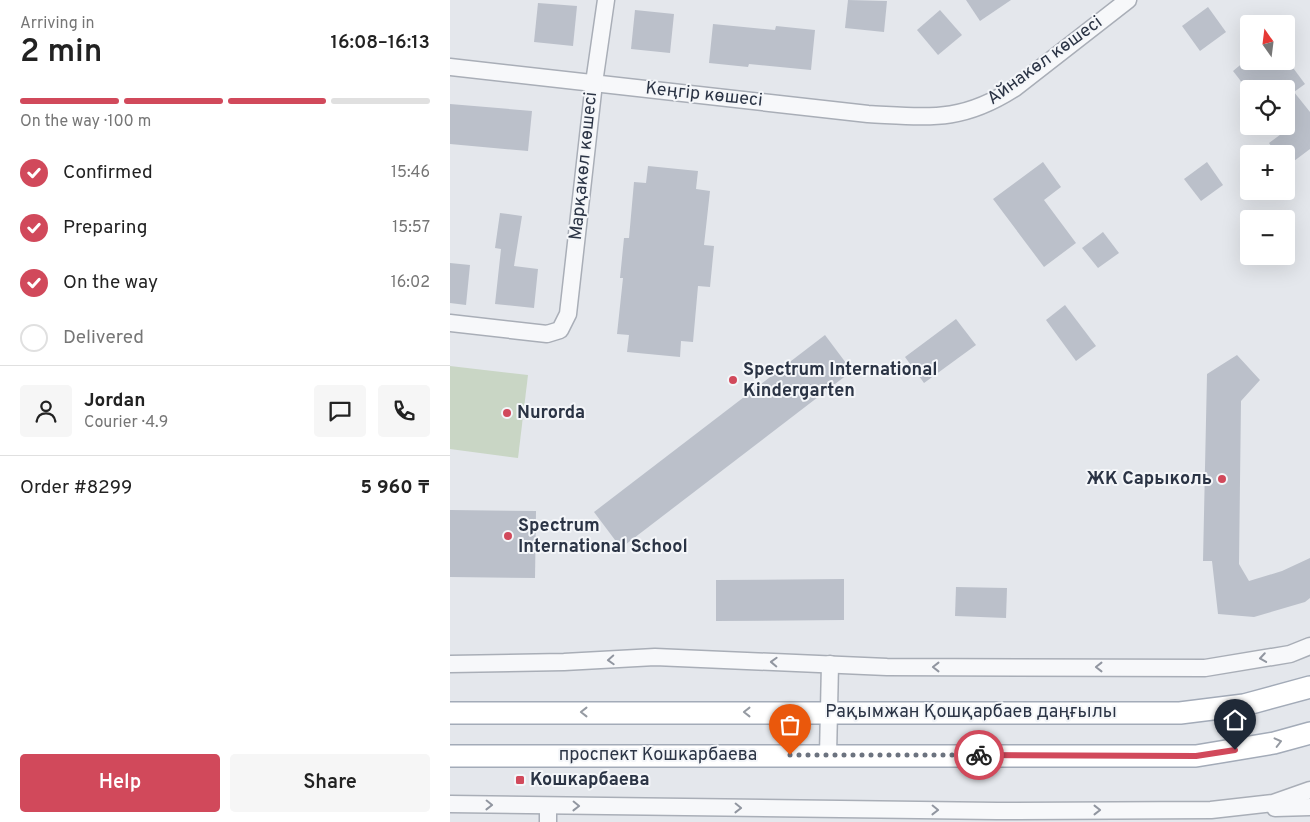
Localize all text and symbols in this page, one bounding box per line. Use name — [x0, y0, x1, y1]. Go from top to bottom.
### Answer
street label: Айнакөл көшесі — [983, 11, 1107, 111]
text: Arriving in — [20, 14, 95, 34]
north arrow — [1240, 15, 1295, 70]
map controls — [1240, 15, 1295, 265]
text: 16:08–16:13 — [330, 31, 430, 55]
text: 2 min — [20, 33, 102, 73]
street label: Кеңгір көшесі — [644, 77, 764, 113]
button: locate — [1240, 80, 1295, 135]
street label: Марқакөл көшесі — [565, 91, 603, 241]
text: On the way · 100 m — [20, 112, 151, 132]
button: + — [1240, 145, 1295, 200]
icon: check — [20, 159, 48, 187]
text: Confirmed — [63, 161, 153, 185]
text: 15:46 — [391, 163, 430, 183]
button: − — [1240, 210, 1295, 265]
icon: check — [20, 214, 48, 242]
text: Preparing — [63, 216, 147, 240]
text: 15:57 — [392, 218, 430, 238]
icon: check — [20, 269, 48, 297]
text: On the way — [63, 271, 158, 295]
text: 16:02 — [391, 273, 430, 293]
text: Delivered — [63, 326, 144, 350]
place label: Spectrum International Kindergarten — [743, 359, 938, 403]
marker: Spectrum International Kindergarten — [727, 374, 739, 386]
button: person — [20, 385, 72, 437]
button: chat — [314, 385, 366, 437]
button: phone — [378, 385, 430, 437]
text: Jordan — [84, 389, 146, 413]
place label: Nurorda — [517, 402, 585, 425]
marker: Nurorda — [501, 407, 513, 419]
text: Courier · 4.9 — [84, 413, 168, 433]
place label: ЖК Сарыколь — [1086, 468, 1212, 491]
marker: ЖК Сарыколь — [1216, 473, 1228, 485]
text: Order #8299 — [20, 476, 132, 500]
text: 5 960 ₸ — [361, 476, 430, 500]
place label: Spectrum International School — [518, 515, 688, 559]
marker: Spectrum International School — [502, 530, 514, 542]
one-way arrow — [1259, 653, 1268, 663]
one-way arrow — [607, 654, 615, 665]
one-way arrow — [769, 657, 777, 668]
one-way arrow — [932, 662, 940, 672]
one-way arrow — [1094, 662, 1102, 672]
pin — [1214, 699, 1256, 750]
street label: Рақымжан Қошқарбаев даңғылы — [825, 701, 1117, 724]
pin — [769, 704, 811, 755]
icon: home — [1221, 706, 1249, 734]
one-way arrow — [580, 707, 588, 717]
one-way arrow — [742, 707, 750, 717]
icon: bag — [776, 711, 804, 739]
courier — [954, 730, 1004, 780]
one-way arrow — [1274, 737, 1283, 748]
icon: bike — [965, 741, 993, 769]
street label: проспект Кошкарбаева — [559, 744, 757, 767]
button: Help — [20, 754, 220, 812]
button: Share — [230, 754, 430, 812]
place label: Кошкарбаева — [530, 769, 650, 792]
marker: Кошкарбаева — [514, 774, 526, 786]
one-way arrow — [485, 800, 493, 810]
one-way arrow — [572, 801, 580, 811]
one-way arrow — [735, 803, 743, 813]
one-way arrow — [932, 805, 939, 815]
one-way arrow — [1094, 805, 1102, 816]

